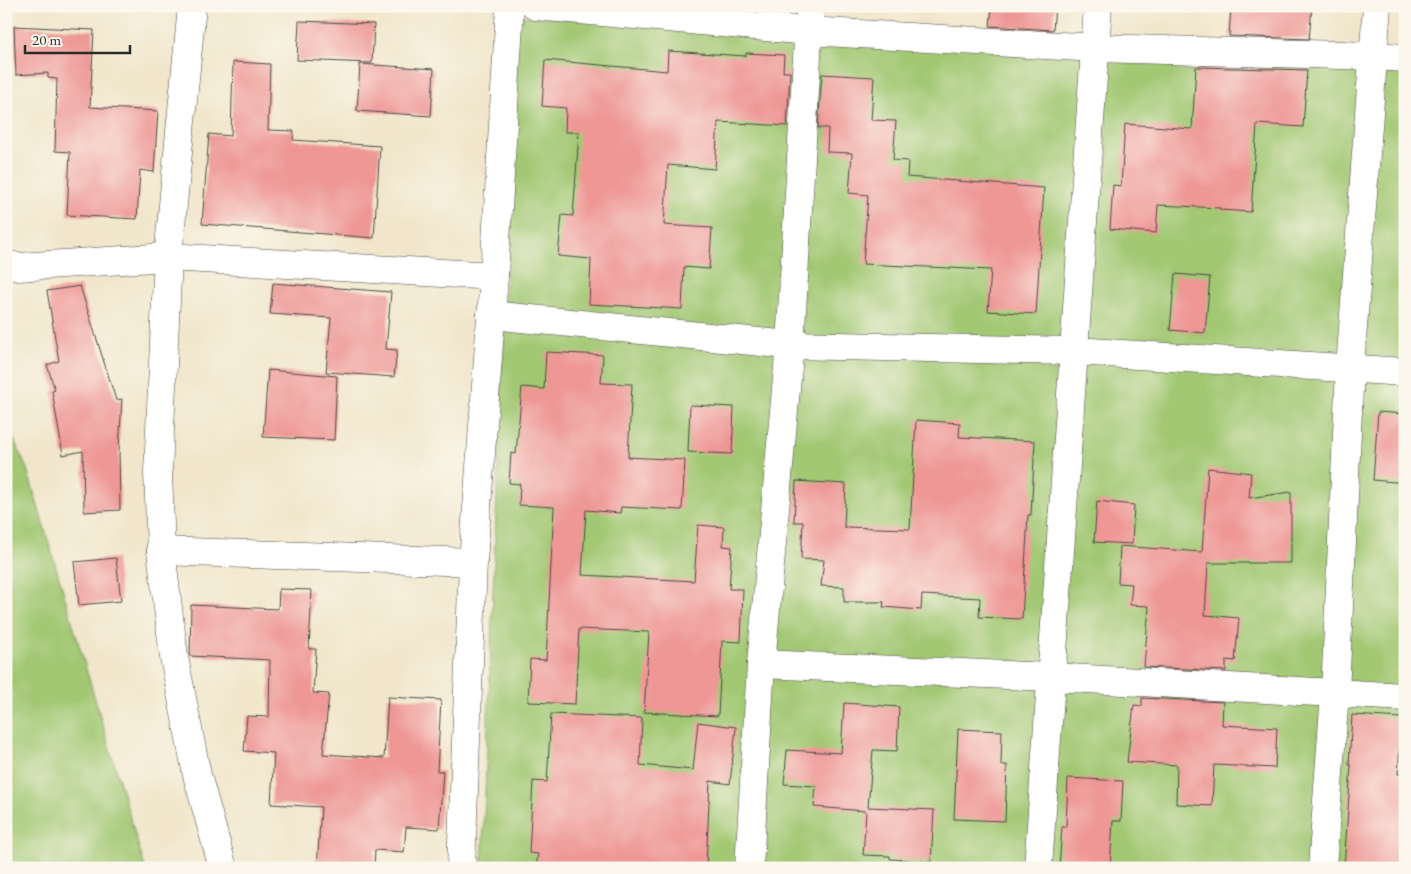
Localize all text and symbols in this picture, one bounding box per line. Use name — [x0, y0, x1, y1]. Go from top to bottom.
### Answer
scale bar — [25, 22, 130, 54]
text: 20 m — [32, 30, 61, 49]

